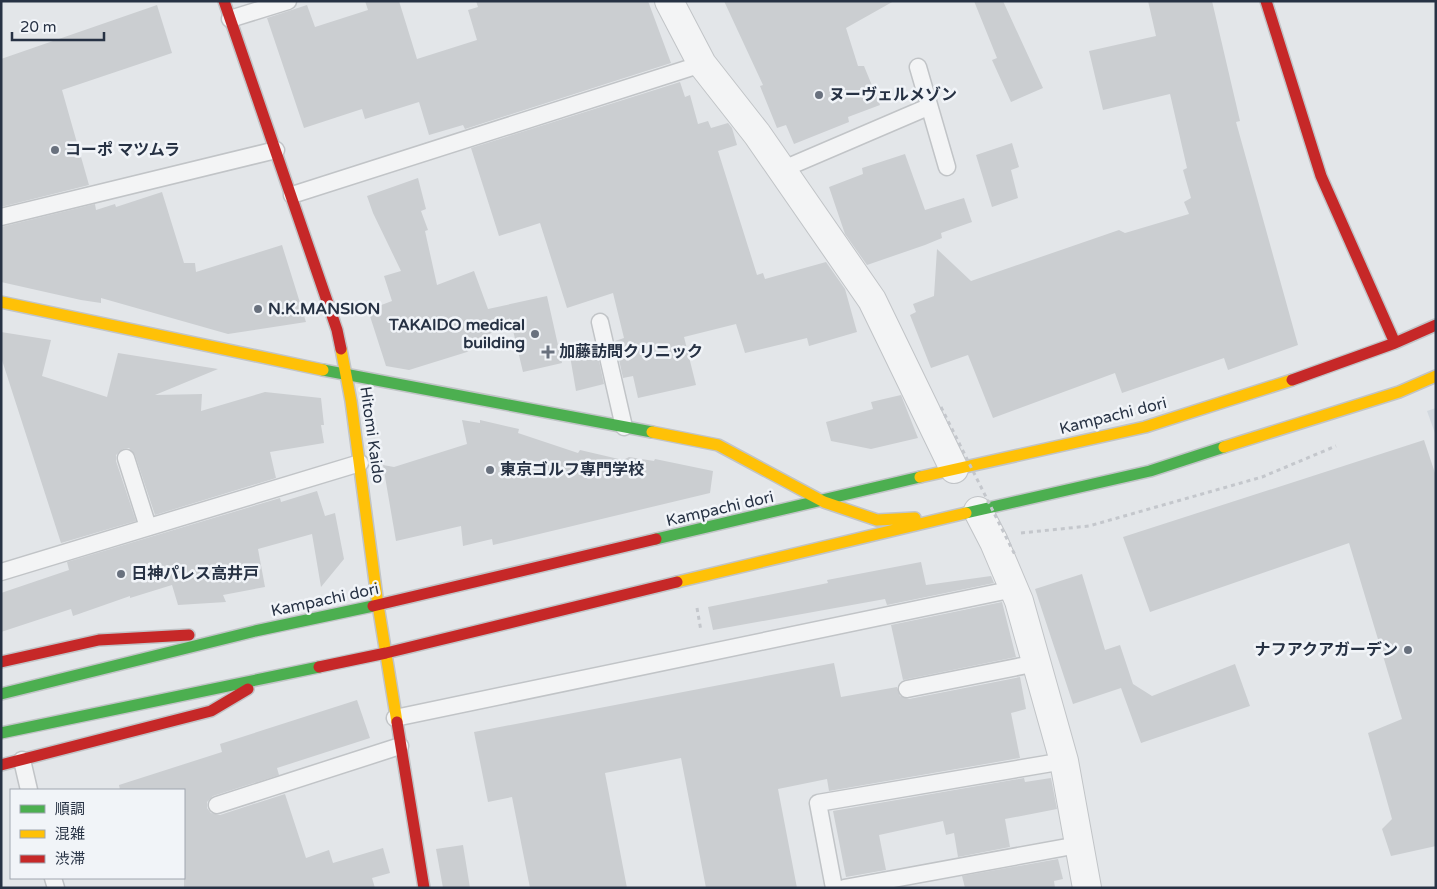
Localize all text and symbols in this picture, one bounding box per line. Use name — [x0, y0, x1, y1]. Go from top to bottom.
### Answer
scale bar — [12, 10, 105, 42]
text: 20 m — [20, 18, 57, 36]
place label: ヌーヴェルメゾン — [829, 85, 957, 105]
marker: ヌーヴェルメゾン — [813, 89, 825, 101]
place label: コーポ マツムラ — [65, 140, 180, 160]
marker: コーポ マツムラ — [49, 144, 61, 156]
place label: N.K.MANSION — [268, 299, 380, 319]
marker: N.K.MANSION — [252, 303, 264, 315]
place label: TAKAIDO medical building — [388, 315, 525, 353]
marker: TAKAIDO medical building — [529, 328, 541, 340]
place label: 加藤訪問クリニック — [559, 342, 703, 362]
marker: 加藤訪問クリニック — [541, 345, 555, 359]
street label: Hitomi Kaido — [355, 385, 389, 485]
street label: Kampachi dori — [1057, 393, 1169, 439]
place label: 東京ゴルフ専門学校 — [500, 460, 644, 480]
marker: 東京ゴルフ専門学校 — [484, 464, 496, 476]
street label: Kampachi dori — [664, 487, 776, 531]
place label: 日神パレス高井戸 — [131, 564, 259, 584]
marker: 日神パレス高井戸 — [115, 568, 127, 580]
street label: Kampachi dori — [269, 579, 381, 621]
place label: ナフアクアガーデン — [1255, 640, 1398, 660]
marker: ナフアクアガーデン — [1402, 644, 1414, 656]
legend — [10, 789, 185, 879]
text: 順調 — [55, 800, 85, 818]
text: 混雑 — [55, 825, 85, 843]
text: 渋滞 — [55, 850, 85, 868]

